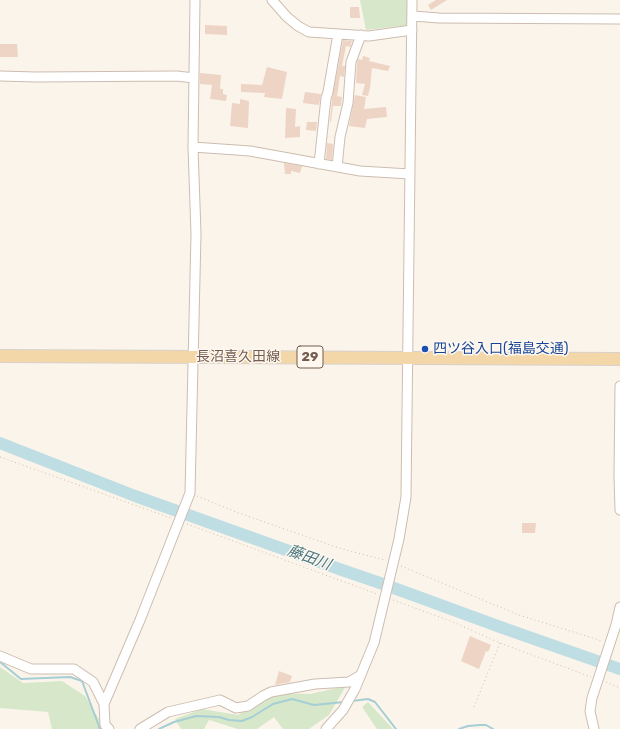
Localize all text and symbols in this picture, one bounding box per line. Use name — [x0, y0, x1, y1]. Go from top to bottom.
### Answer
place label: 四ツ谷入口(福島交通) — [433, 341, 568, 357]
marker: 四ツ谷入口(福島交通) — [420, 344, 430, 354]
road number: 29 — [297, 346, 323, 368]
street label: 長沼喜久田線 — [196, 349, 280, 365]
water label: 藤田川 — [285, 542, 333, 574]

